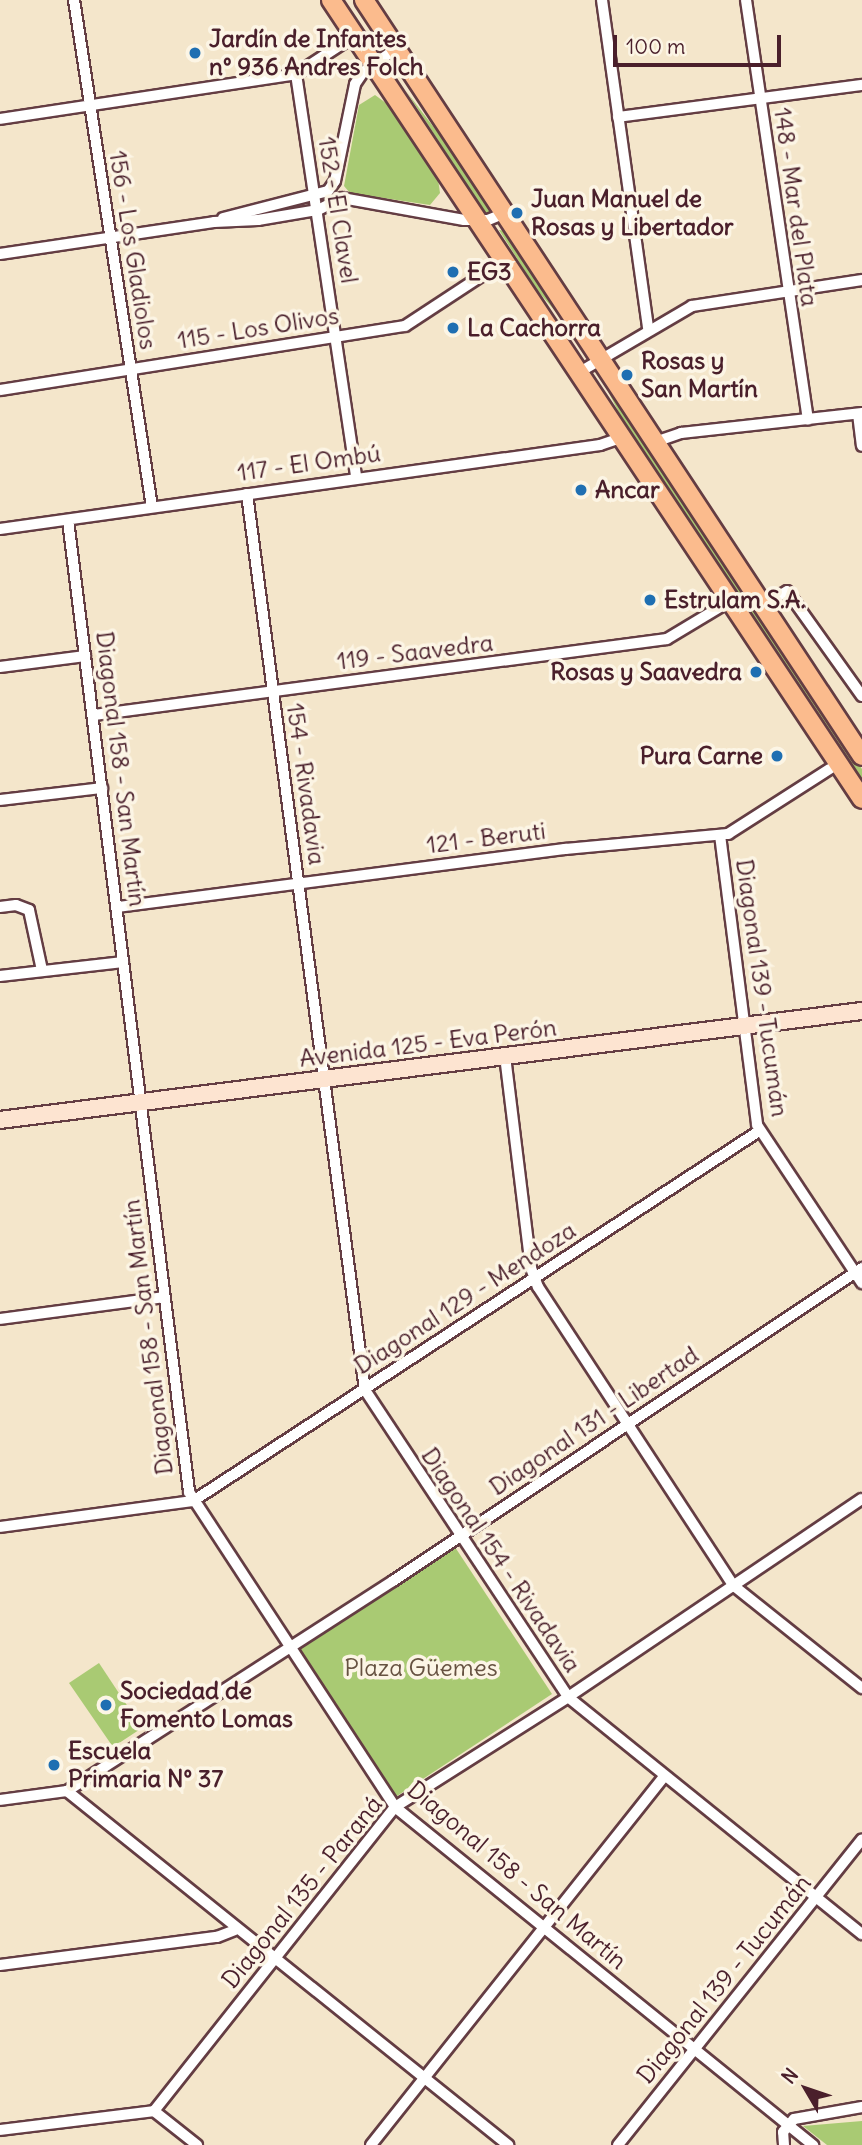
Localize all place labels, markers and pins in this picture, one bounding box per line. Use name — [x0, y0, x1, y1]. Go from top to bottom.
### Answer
place label: Jardín de Infantes nº 936 Andres Folch — [209, 25, 424, 81]
marker: Jardín de Infantes nº 936 Andres Folch — [187, 45, 203, 61]
place label: Juan Manuel de Rosas y Libertador — [531, 185, 734, 241]
marker: Juan Manuel de Rosas y Libertador — [509, 205, 525, 221]
place label: EG3 — [467, 258, 512, 286]
marker: EG3 — [445, 264, 461, 280]
place label: La Cachorra — [467, 314, 601, 342]
marker: La Cachorra — [445, 320, 461, 336]
place label: Rosas y San Martín — [641, 347, 758, 403]
marker: Rosas y San Martín — [619, 367, 635, 383]
place label: Ancar — [595, 476, 660, 504]
marker: Ancar — [573, 482, 589, 498]
place label: Estrulam S.A. — [664, 586, 805, 614]
marker: Estrulam S.A. — [642, 592, 658, 608]
place label: Rosas y Saavedra — [550, 658, 742, 686]
marker: Rosas y Saavedra — [748, 664, 764, 680]
place label: Pura Carne — [640, 742, 763, 770]
marker: Pura Carne — [769, 748, 785, 764]
place label: Sociedad de Fomento Lomas — [120, 1677, 293, 1733]
marker: Sociedad de Fomento Lomas — [98, 1697, 114, 1713]
place label: Escuela Primaria Nº 37 — [68, 1737, 223, 1793]
marker: Escuela Primaria Nº 37 — [46, 1757, 62, 1773]

